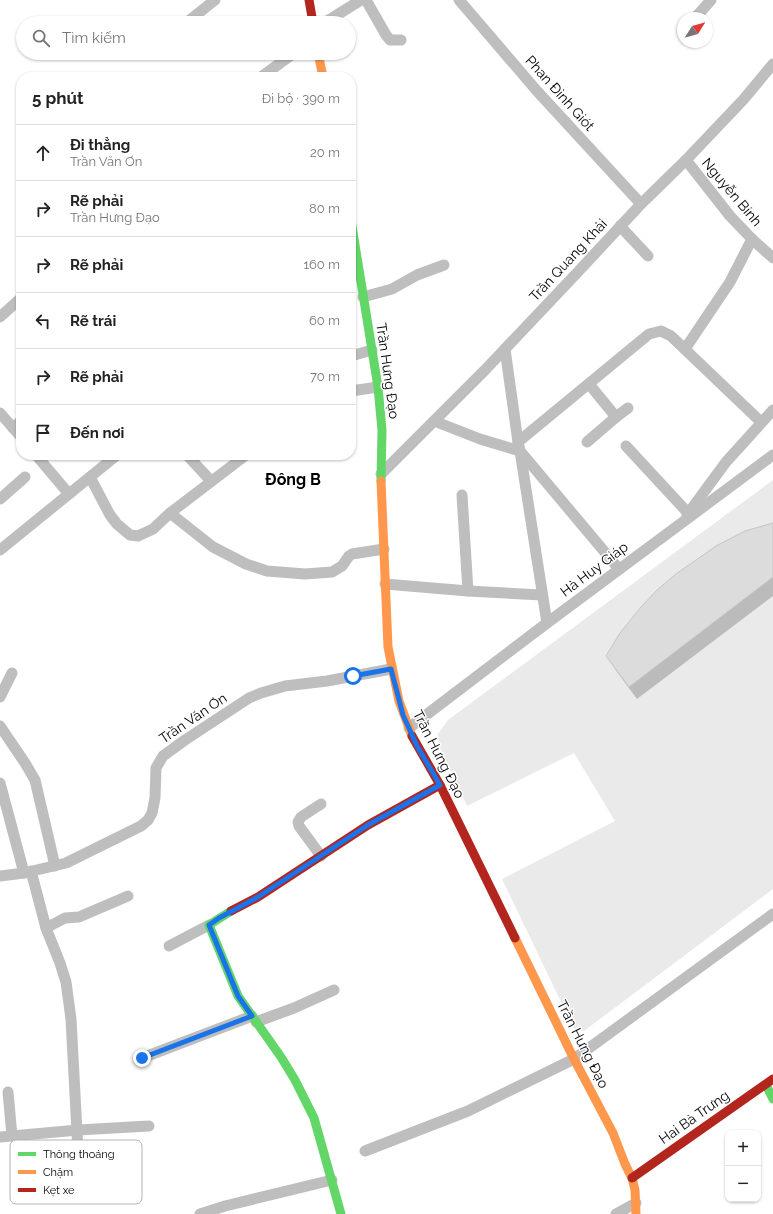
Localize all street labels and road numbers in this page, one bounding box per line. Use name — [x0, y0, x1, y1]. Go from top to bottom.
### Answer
street label: Phan Đình Giót — [522, 52, 598, 134]
street label: Nguyễn Bính — [699, 155, 765, 229]
street label: Trần Quang Khải — [526, 216, 610, 304]
street label: Trần Hưng Đạo — [373, 322, 403, 420]
street label: Hà Huy Giáp — [557, 538, 631, 600]
street label: Trần Văn Ơn — [156, 690, 230, 746]
street label: Trần Hưng Đạo — [410, 707, 468, 801]
street label: Trần Hưng Đạo — [554, 997, 612, 1091]
street label: Hai Bà Trưng — [656, 1087, 732, 1147]

